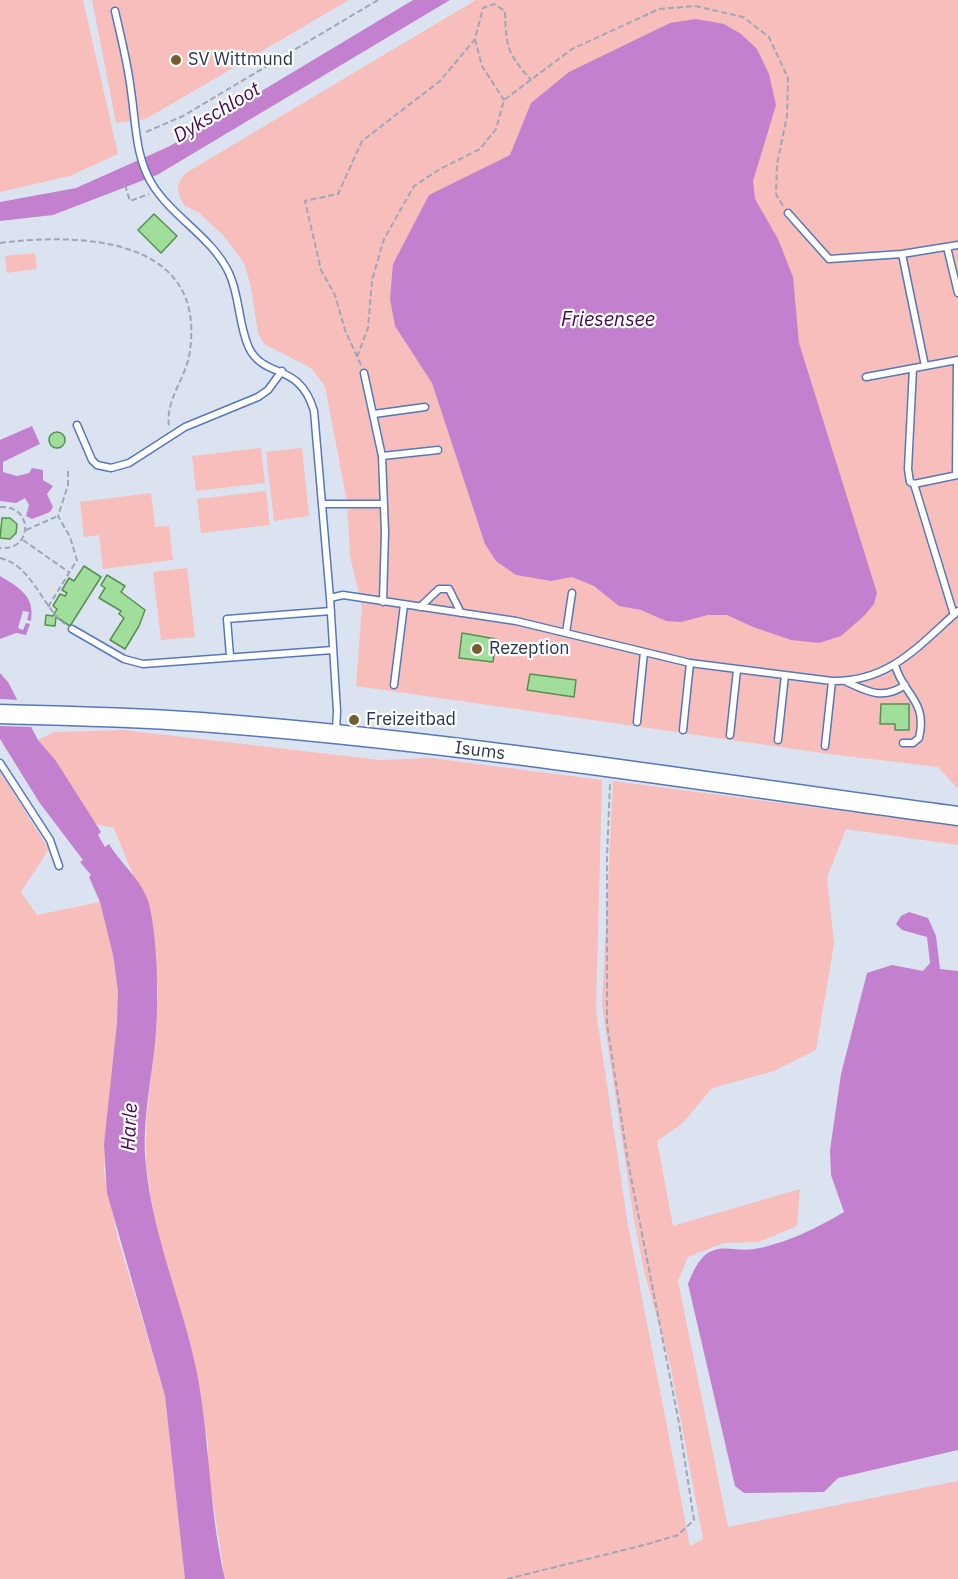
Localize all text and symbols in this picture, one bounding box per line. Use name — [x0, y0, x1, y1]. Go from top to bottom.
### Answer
place label: SV Wittmund — [188, 49, 293, 71]
marker: SV Wittmund — [169, 53, 183, 67]
water label: Dykschloot — [169, 78, 265, 148]
water label: Friesensee — [561, 308, 655, 332]
place label: Rezeption — [489, 638, 570, 660]
marker: Rezeption — [470, 642, 484, 656]
place label: Freizeitbad — [366, 709, 456, 731]
marker: Freizeitbad — [347, 713, 361, 727]
street label: Isums — [454, 737, 506, 765]
water label: Harle — [117, 1102, 143, 1152]

